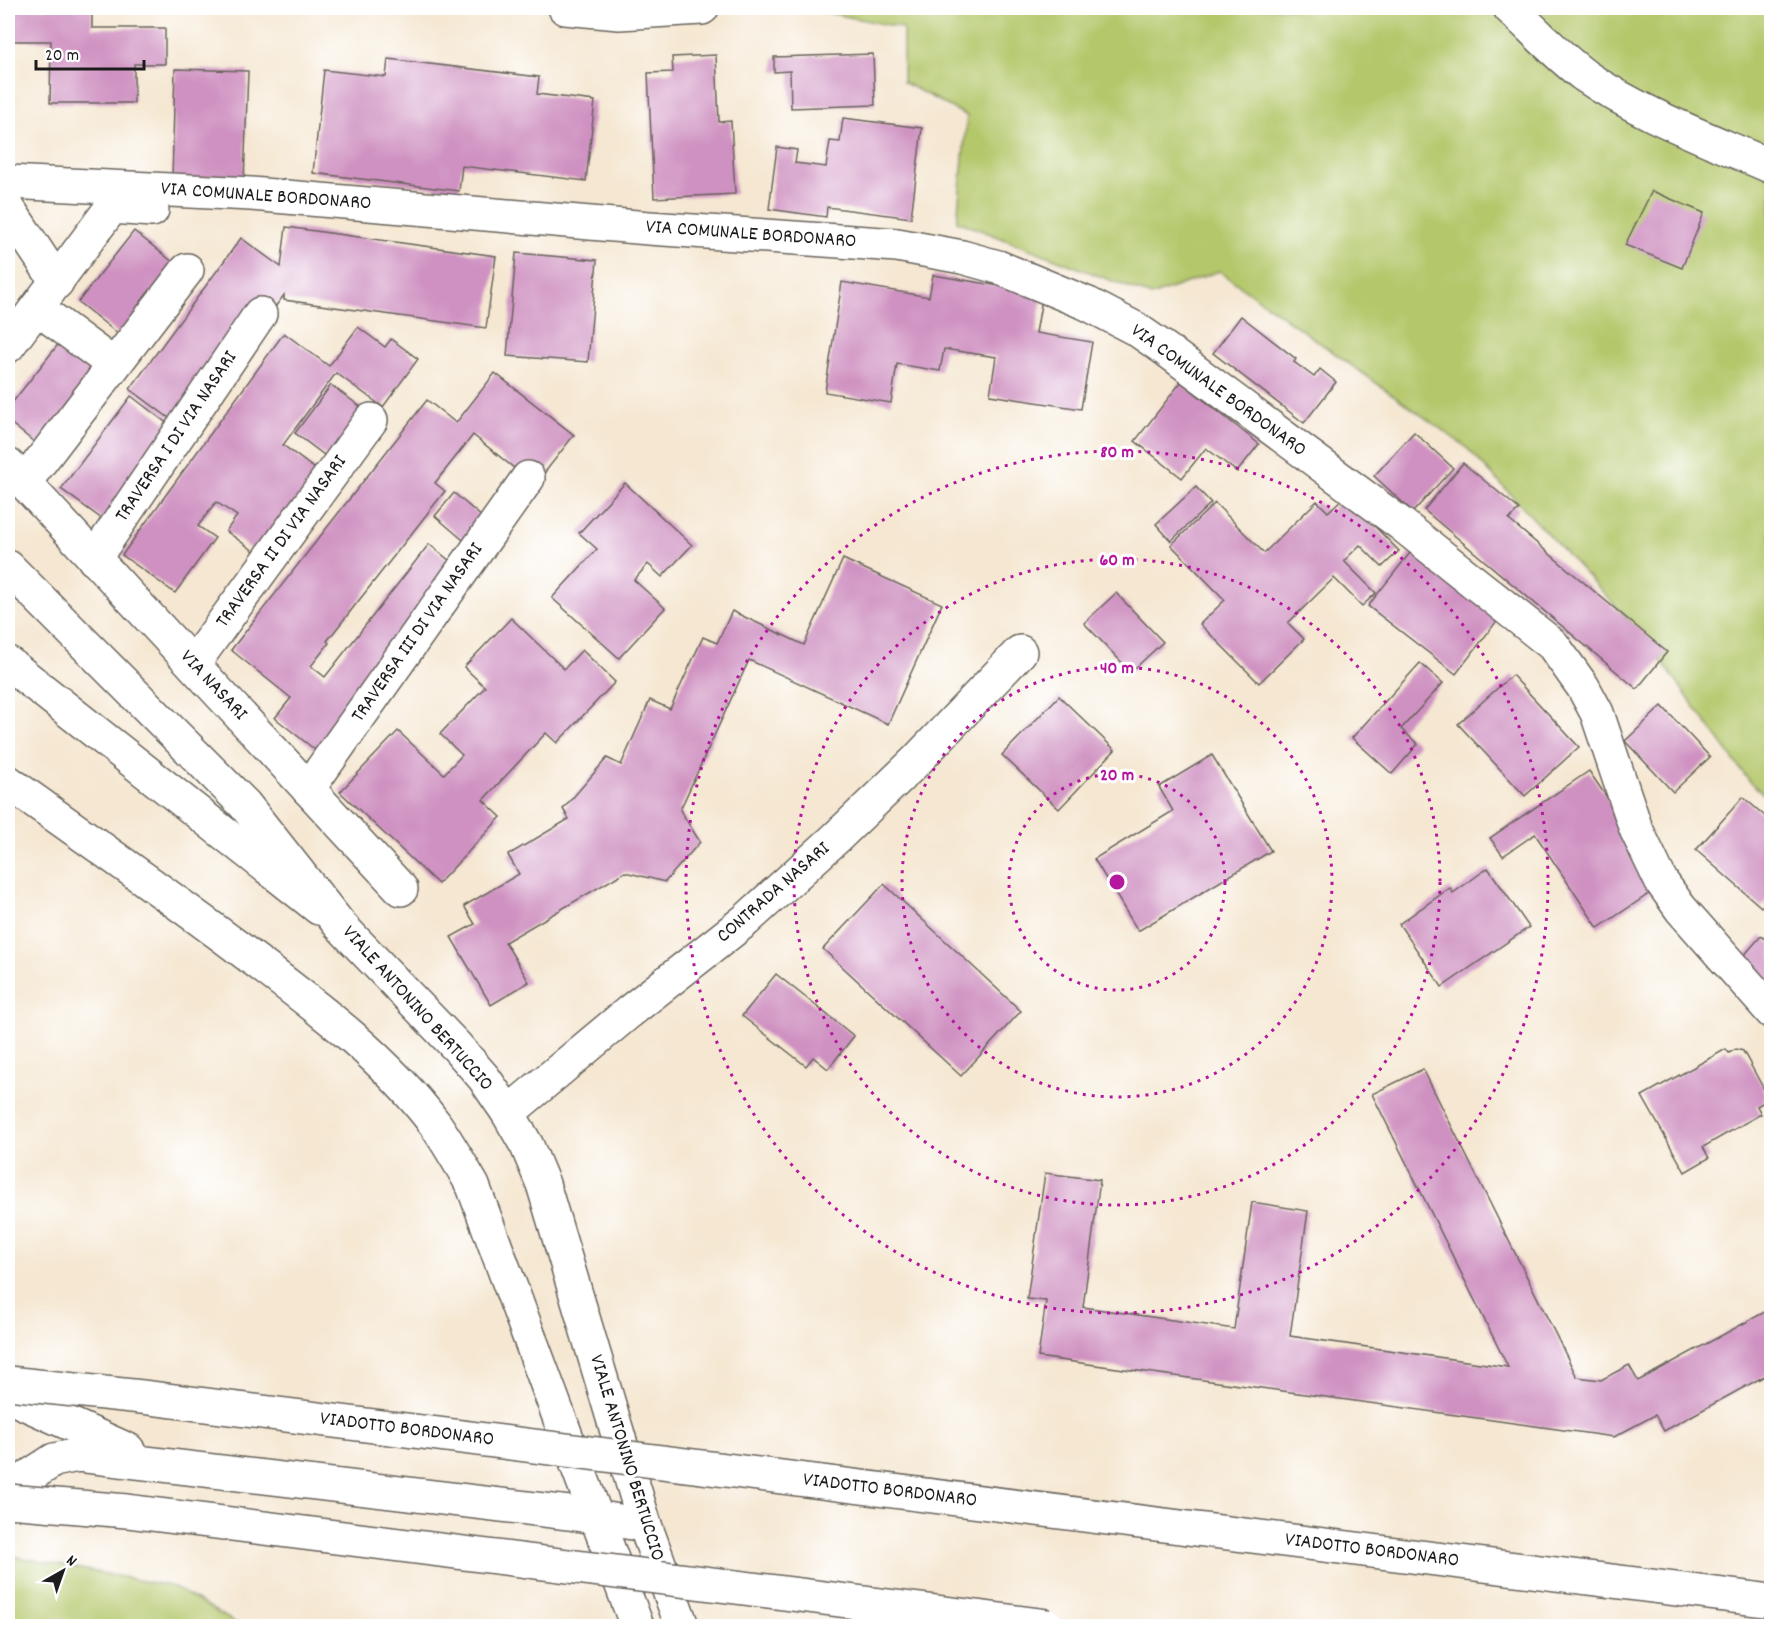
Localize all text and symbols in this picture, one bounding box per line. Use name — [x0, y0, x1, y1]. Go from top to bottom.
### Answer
scale bar — [36, 33, 144, 71]
text: 20 m — [45, 44, 79, 69]
street label: VIA COMUNALE BORDONARO — [160, 176, 372, 218]
street label: VIA COMUNALE BORDONARO — [645, 214, 857, 256]
street label: VIA COMUNALE BORDONARO — [1124, 318, 1312, 464]
street label: TRAVERSA I DI VIA NASARI — [109, 346, 245, 528]
text: 80 m — [1100, 441, 1134, 466]
street label: TRAVERSA II DI VIA NASARI — [210, 450, 354, 634]
street label: TRAVERSA III DI VIA NASARI — [345, 538, 491, 728]
text: 60 m — [1099, 549, 1135, 574]
street label: VIA NASARI — [173, 644, 253, 728]
text: 40 m — [1100, 657, 1134, 682]
text: 20 m — [1100, 764, 1134, 789]
street label: CONTRADA NASARI — [711, 836, 837, 950]
centre of rings — [1107, 872, 1127, 892]
street label: VIALE ANTONINO BERTUCCIO — [335, 920, 499, 1098]
street label: VIALE ANTONINO BERTUCCIO — [581, 1351, 671, 1565]
street label: VIADOTTO BORDONARO — [318, 1405, 496, 1455]
street label: VIADOTTO BORDONARO — [801, 1466, 979, 1516]
street label: VIADOTTO BORDONARO — [1283, 1526, 1461, 1576]
north arrow — [33, 1541, 93, 1601]
text: N — [61, 1550, 82, 1573]

